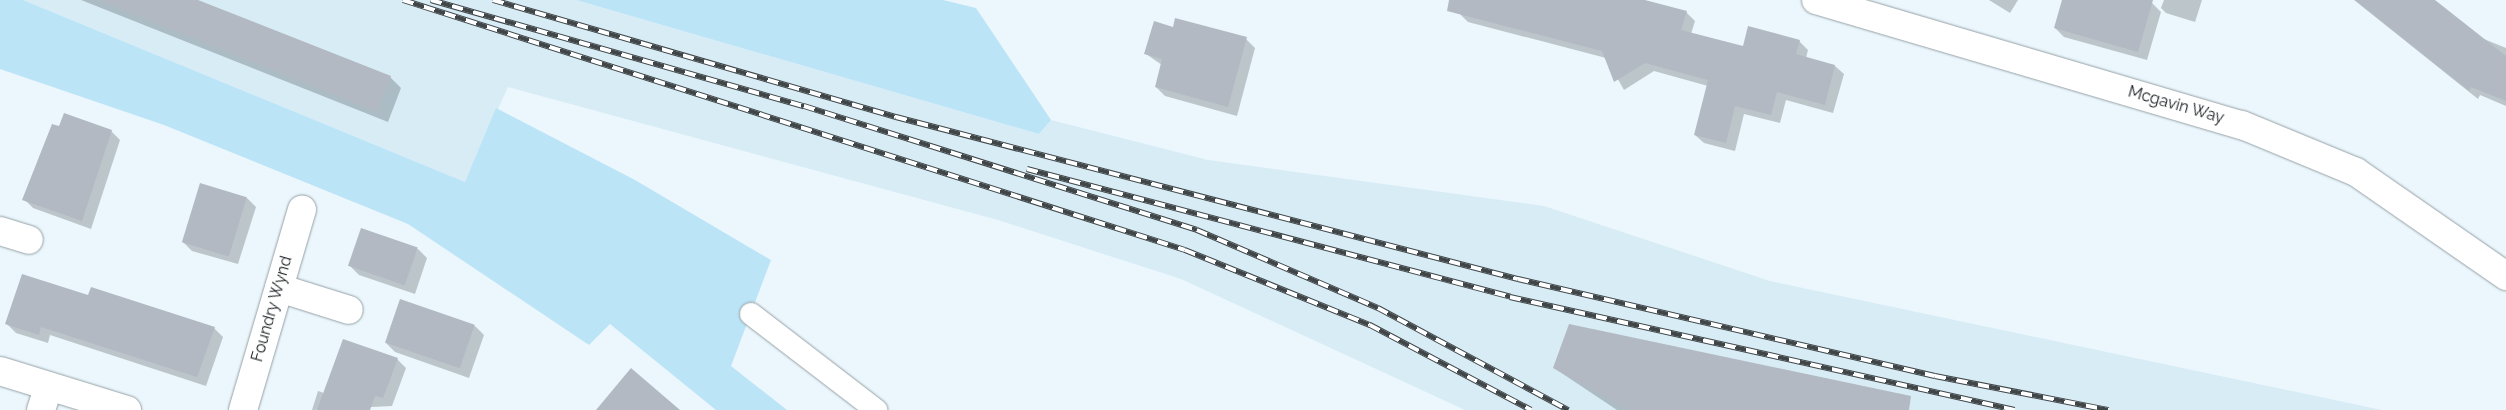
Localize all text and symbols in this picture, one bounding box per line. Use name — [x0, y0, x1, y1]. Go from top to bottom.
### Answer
street label: Mcgavin Way — [2126, 82, 2226, 128]
street label: Foundry Wynd — [248, 253, 296, 365]

